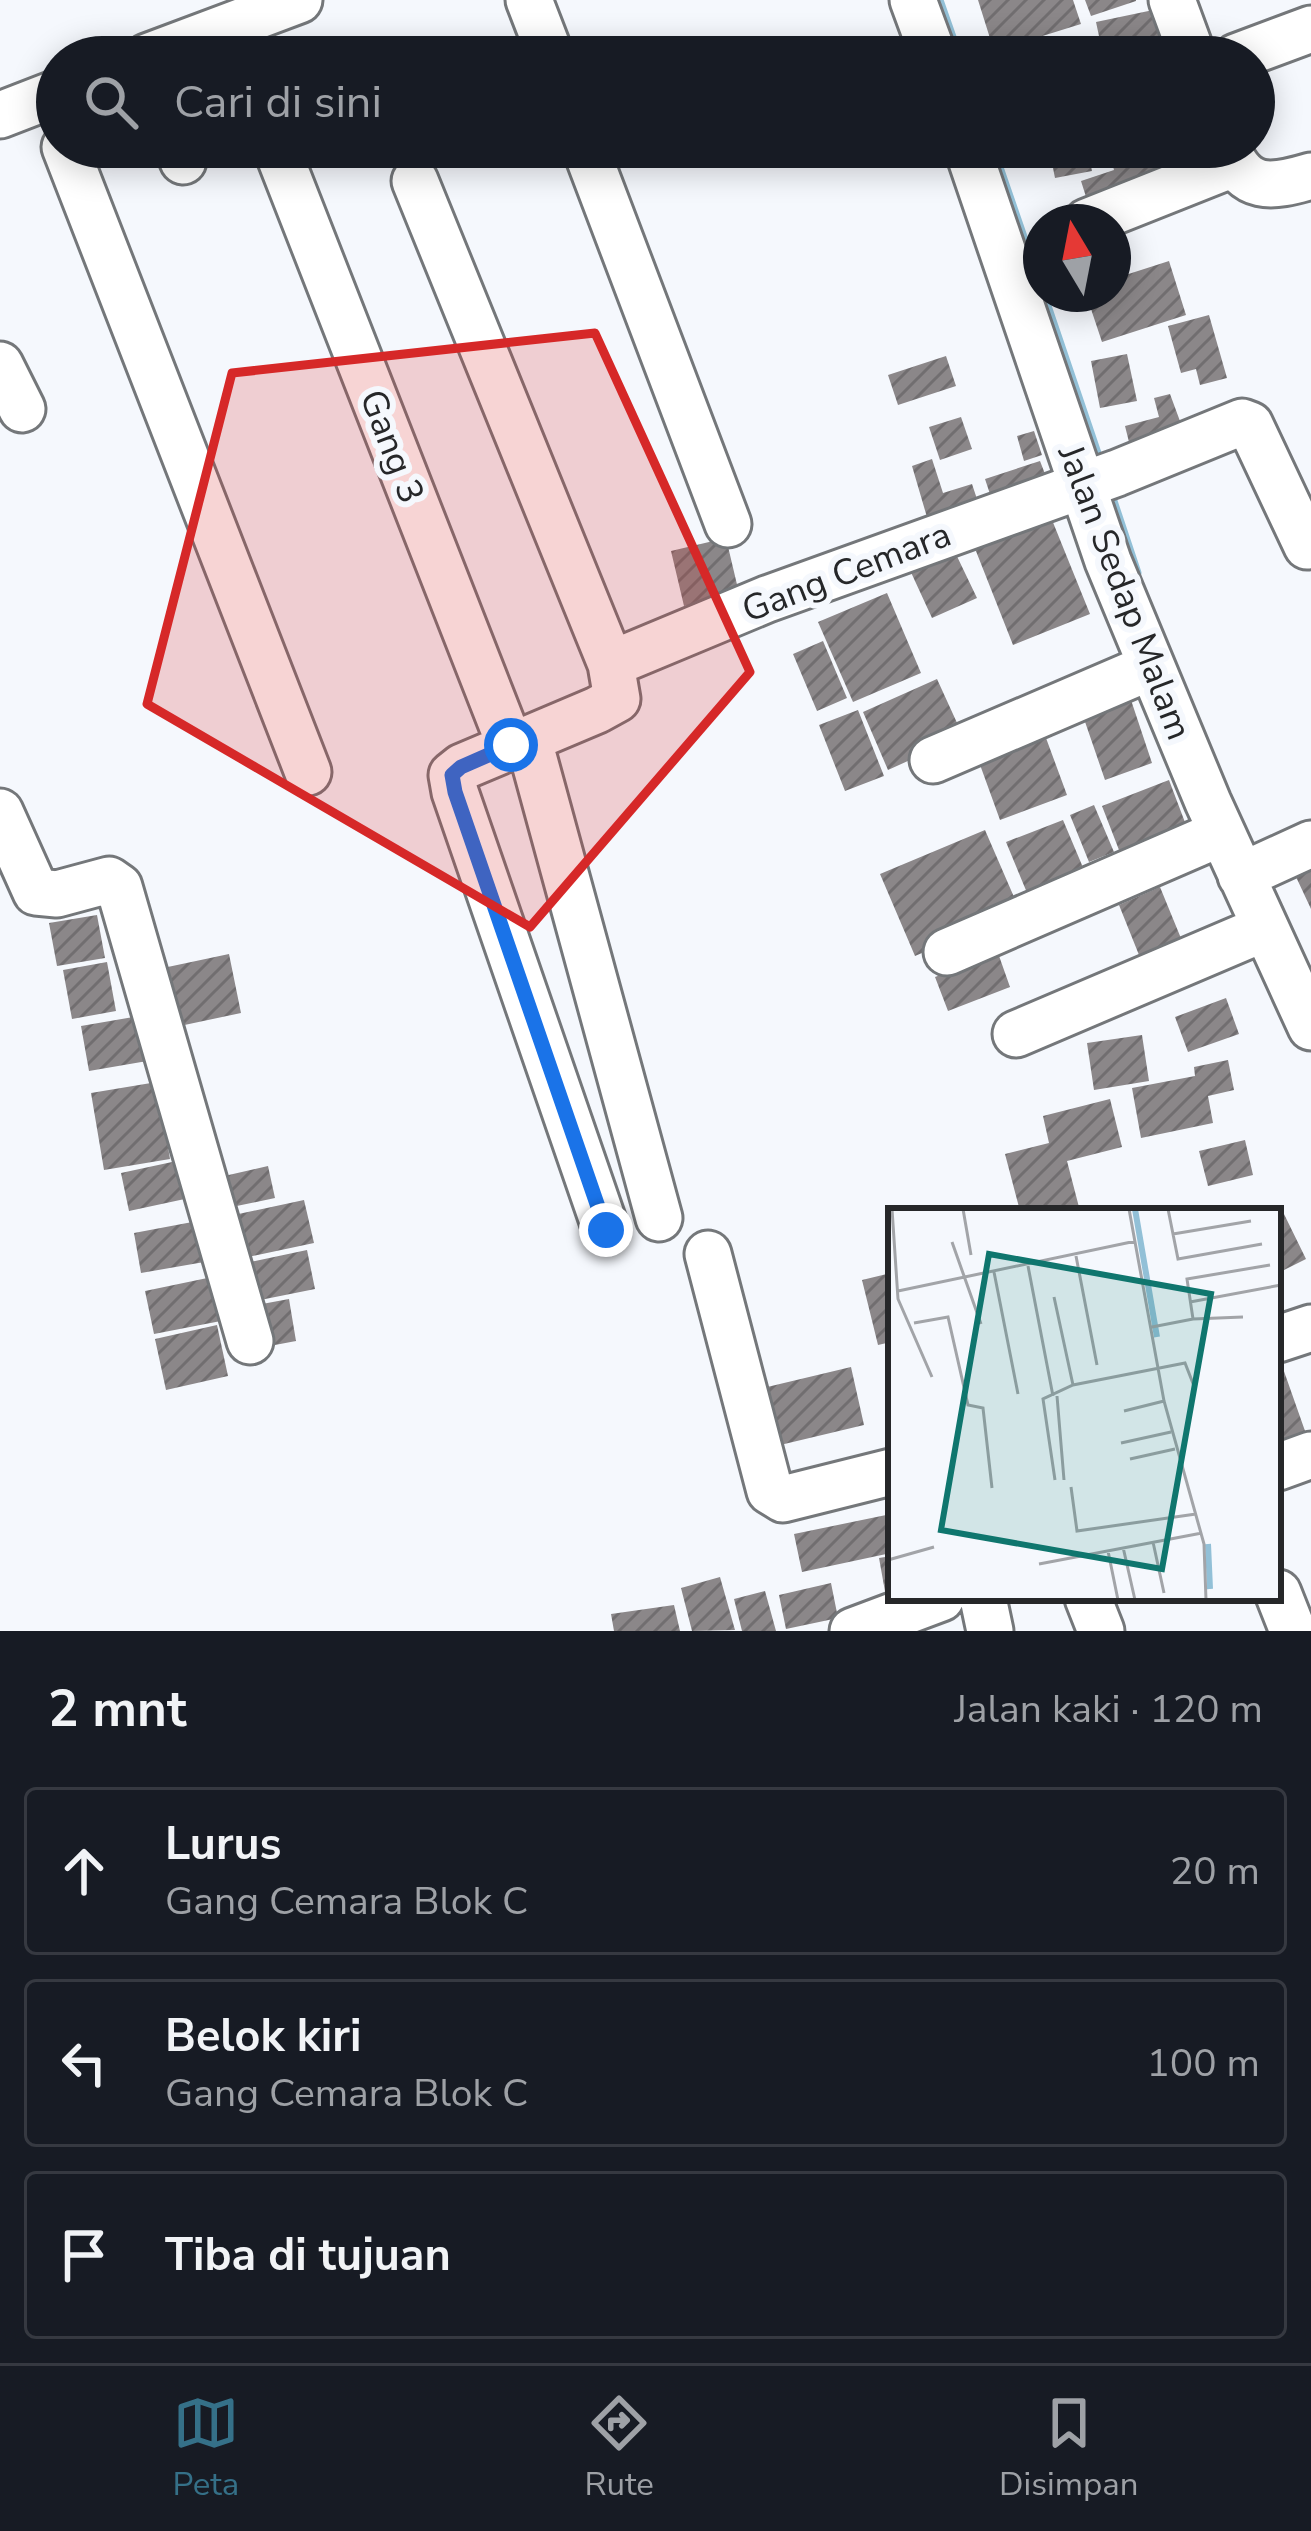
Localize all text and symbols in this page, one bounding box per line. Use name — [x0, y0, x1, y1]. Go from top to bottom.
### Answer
search box — [36, 36, 1275, 168]
icon: search — [78, 69, 144, 135]
text: Cari di sini — [174, 72, 382, 133]
north arrow — [1023, 204, 1131, 312]
street label: Gang 3 — [348, 383, 436, 510]
street label: Jalan Sedap Malam — [1045, 437, 1203, 747]
street label: Gang Cemara — [735, 510, 958, 635]
route start — [484, 718, 538, 772]
route end — [579, 1203, 633, 1257]
inset map — [888, 1208, 1281, 1601]
text: 2 mnt — [48, 1674, 187, 1744]
text: Jalan kaki · 120 m — [954, 1683, 1263, 1736]
text: Lurus — [165, 1814, 282, 1875]
icon: ahead — [51, 1838, 117, 1904]
text: 20 m — [1170, 1845, 1260, 1898]
text: Gang Cemara Blok C — [165, 1875, 528, 1928]
text: Belok kiri — [165, 2006, 361, 2067]
icon: left — [51, 2030, 117, 2096]
text: 100 m — [1146, 2037, 1260, 2090]
text: Gang Cemara Blok C — [165, 2067, 528, 2120]
icon: arrive — [51, 2222, 117, 2288]
text: Tiba di tujuan — [165, 2225, 451, 2286]
tab: Peta — [173, 2390, 239, 2507]
tab: Rute — [584, 2390, 654, 2507]
tab: Disimpan — [999, 2390, 1138, 2507]

